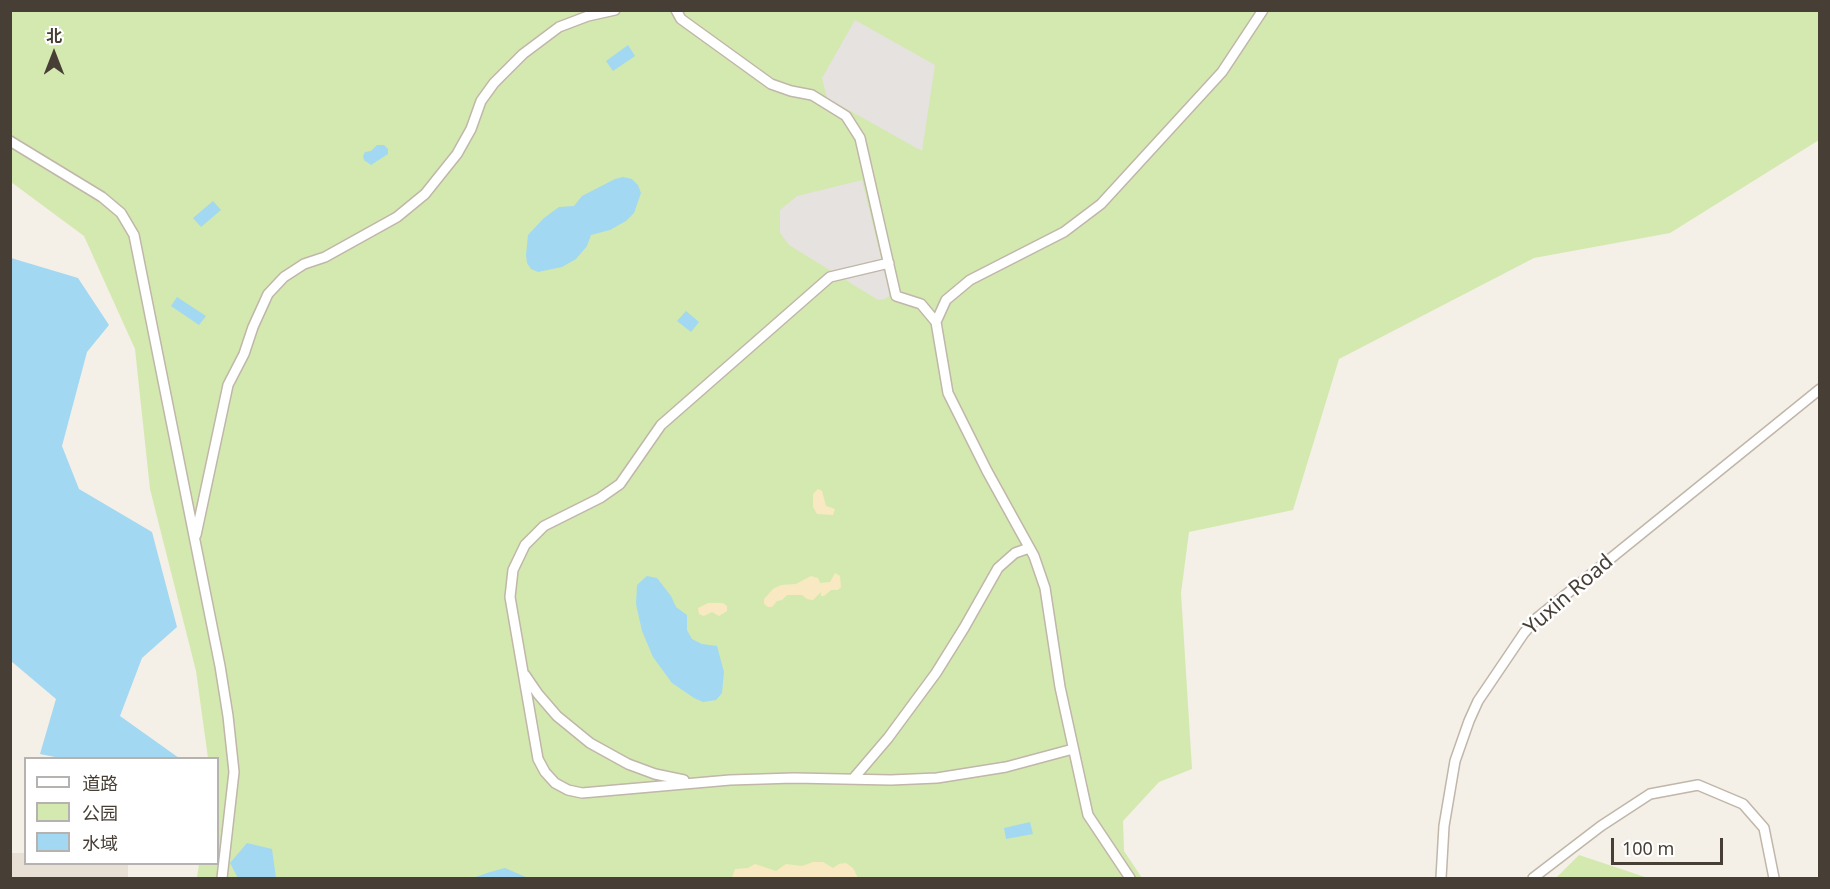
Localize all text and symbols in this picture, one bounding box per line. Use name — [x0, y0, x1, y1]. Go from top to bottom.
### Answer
north arrow — [24, 24, 84, 84]
text: 北 — [46, 25, 62, 47]
street label: Yuxin Road — [1519, 550, 1619, 640]
legend — [24, 757, 219, 865]
text: 道路 — [82, 771, 118, 795]
text: 公园 — [82, 801, 118, 825]
scale bar — [1614, 826, 1726, 864]
text: 水域 — [82, 831, 118, 855]
text: 100 m — [1622, 836, 1674, 860]

